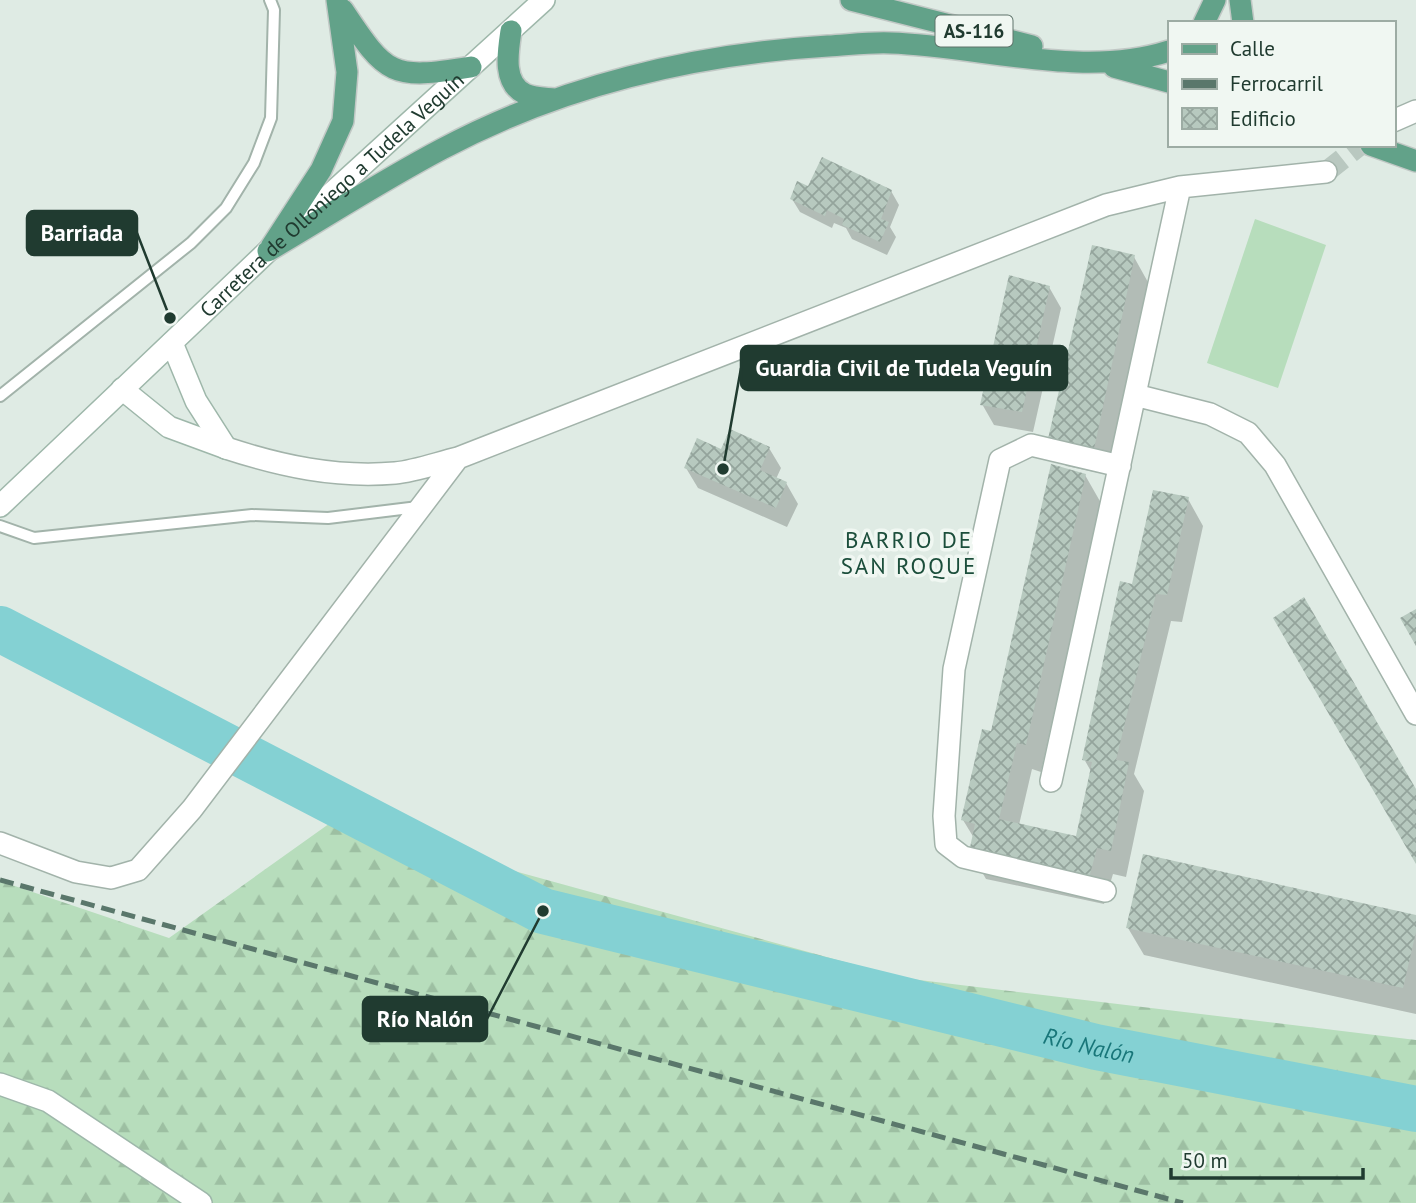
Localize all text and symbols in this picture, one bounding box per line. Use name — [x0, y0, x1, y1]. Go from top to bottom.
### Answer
road number: AS-116 — [936, 16, 1012, 46]
legend — [1168, 21, 1395, 147]
text: Calle — [1230, 35, 1275, 62]
street label: Carretera de Olloniego a Tudela Veguín — [194, 66, 469, 323]
text: Ferrocarril — [1230, 70, 1323, 97]
text: Edificio — [1230, 105, 1296, 132]
callout: Barriada — [27, 211, 137, 255]
text: Barriada — [41, 218, 123, 247]
callout: Guardia Civil de Tudela Veguín — [741, 346, 1067, 390]
text: Guardia Civil de Tudela Veguín — [756, 353, 1052, 382]
district label: BARRIO DE SAN ROQUE — [841, 525, 977, 580]
callout: Río Nalón — [363, 997, 487, 1041]
text: Río Nalón — [377, 1004, 473, 1033]
water label: Río Nalón — [1041, 1020, 1137, 1069]
scale bar — [1171, 1136, 1364, 1180]
text: 50 m — [1182, 1147, 1228, 1174]

